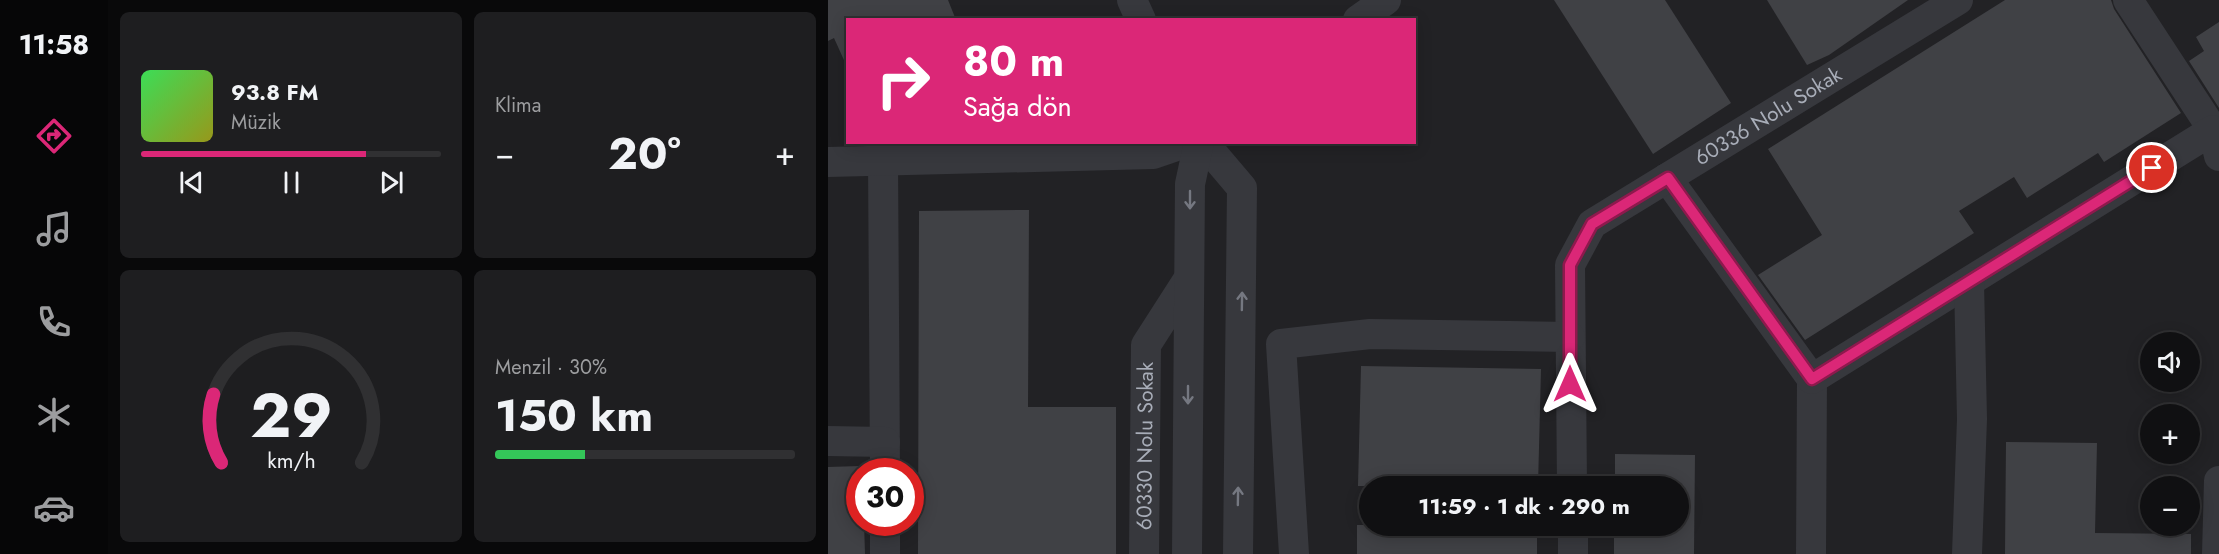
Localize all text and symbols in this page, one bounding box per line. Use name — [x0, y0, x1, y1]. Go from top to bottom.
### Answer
text: 11:58 — [19, 25, 89, 64]
text: 80 m — [963, 31, 1064, 92]
icon: right — [864, 42, 942, 120]
street label: 60336 Nolu Sokak — [1689, 59, 1848, 173]
text: 93.8 FM — [231, 76, 318, 108]
text: Sağa dön — [963, 87, 1072, 126]
text: Klima — [495, 91, 541, 120]
text: Müzik — [231, 108, 281, 137]
icon: directions — [33, 115, 75, 157]
text: 20° — [608, 121, 681, 186]
text: − — [495, 130, 514, 177]
text: + — [775, 130, 795, 177]
pin — [2126, 142, 2177, 193]
icon: arrive — [2135, 151, 2168, 184]
icon: previous — [175, 166, 208, 199]
icon: pause — [275, 166, 308, 199]
icon: next — [375, 166, 408, 199]
one-way arrow — [1184, 190, 1196, 210]
icon: music — [33, 208, 75, 250]
one-way arrow — [1236, 291, 1247, 311]
icon: phone — [33, 301, 75, 343]
map controls — [2140, 332, 2200, 536]
button: sound — [2140, 332, 2200, 392]
position arrow — [1538, 352, 1602, 416]
text: Menzil · 30% — [495, 353, 607, 382]
street label: 60330 Nolu Sokak — [1129, 361, 1161, 530]
text: 29 — [250, 370, 332, 460]
text: 150 km — [495, 383, 653, 448]
one-way arrow — [1182, 385, 1194, 405]
icon: climate — [33, 394, 75, 436]
button: + — [2140, 404, 2200, 464]
text: km/h — [267, 445, 315, 476]
speed limit sign: 30 — [846, 458, 924, 536]
button: − — [2140, 476, 2200, 536]
one-way arrow — [1233, 486, 1244, 506]
icon: car — [33, 487, 75, 529]
text: 11:59 · 1 dk · 290 m — [1418, 490, 1630, 522]

